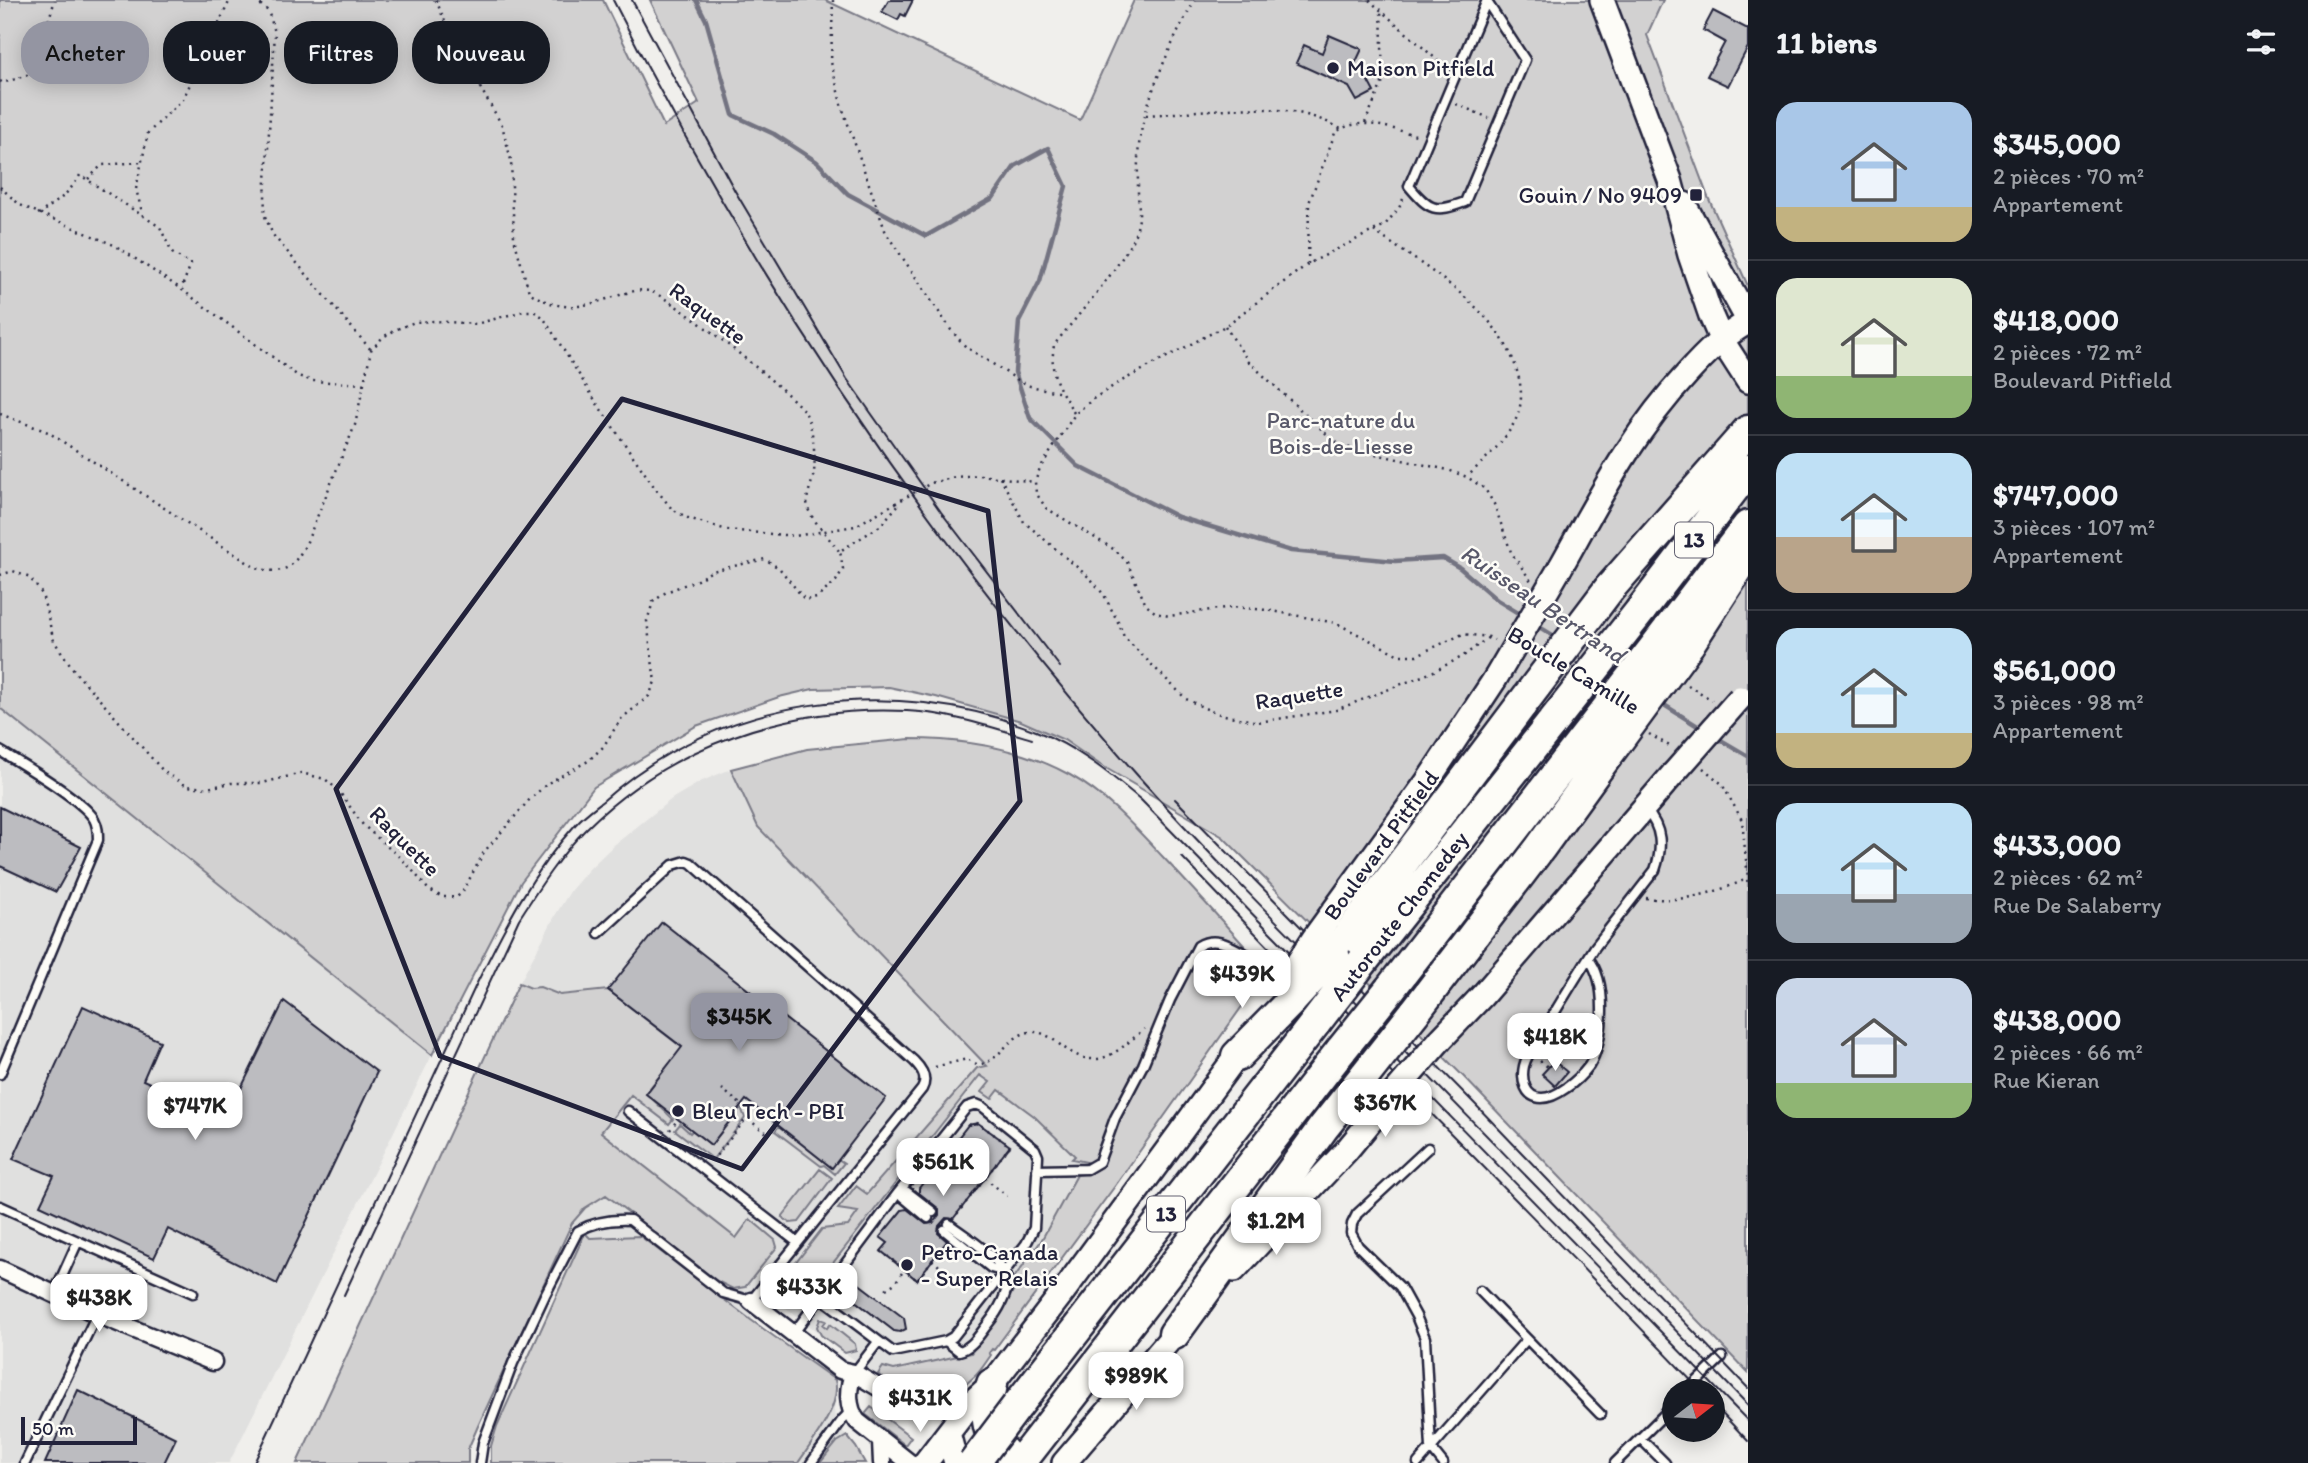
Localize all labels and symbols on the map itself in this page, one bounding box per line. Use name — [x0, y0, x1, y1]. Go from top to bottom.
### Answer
place label: Maison Pitfield — [1347, 54, 1494, 82]
marker: Maison Pitfield — [1325, 60, 1341, 76]
place label: Gouin / No 9409 — [1518, 181, 1682, 209]
marker: Gouin / No 9409 — [1688, 187, 1704, 203]
street label: Raquette — [664, 276, 752, 350]
park label: Parc-nature du Bois-de-Liesse — [1267, 406, 1416, 460]
road number: 13 — [1675, 522, 1713, 558]
water label: Ruisseau Bertrand — [1456, 538, 1633, 670]
street label: Boucle Camille — [1503, 620, 1645, 720]
street label: Raquette — [1253, 674, 1345, 716]
street label: Boulevard Pitfield — [1317, 764, 1445, 926]
street label: Raquette — [364, 800, 446, 882]
street label: Autoroute Chomedey — [1324, 825, 1474, 1007]
pin: $439K — [1193, 950, 1291, 1010]
pin: $345K — [690, 993, 788, 1053]
pin: $418K — [1506, 1014, 1604, 1073]
pin: $367K — [1336, 1080, 1434, 1139]
pin: $747K — [146, 1082, 244, 1142]
place label: Bleu Tech - PBI — [692, 1097, 845, 1125]
marker: Bleu Tech - PBI — [670, 1103, 686, 1119]
pin: $561K — [894, 1138, 992, 1198]
road number: 13 — [1147, 1196, 1185, 1232]
pin: $1.2M — [1227, 1198, 1325, 1257]
place label: Petro-Canada - Super Relais — [921, 1238, 1058, 1292]
marker: Petro-Canada - Super Relais — [899, 1257, 915, 1273]
pin: $433K — [760, 1264, 858, 1323]
pin: $438K — [50, 1274, 148, 1334]
pin: $989K — [1087, 1352, 1185, 1412]
pin: $431K — [871, 1374, 969, 1434]
north arrow — [1662, 1379, 1726, 1442]
scale bar — [21, 1414, 136, 1446]

